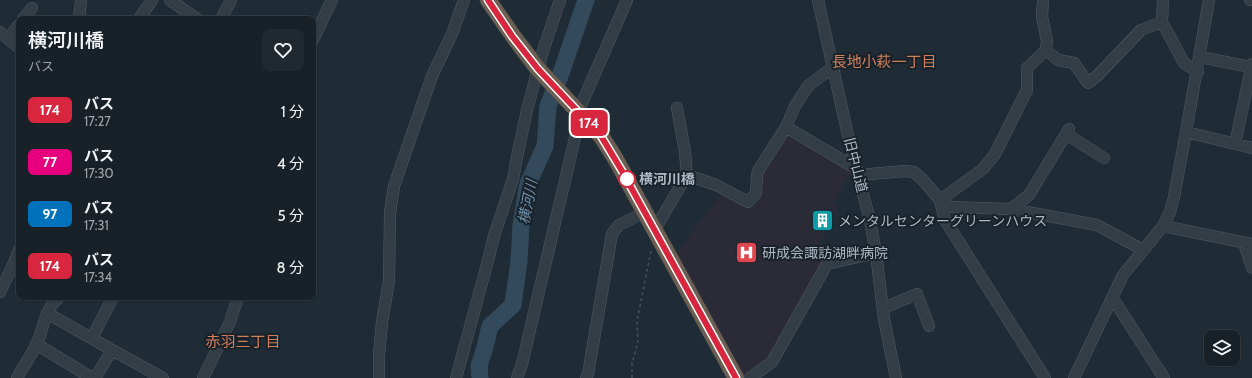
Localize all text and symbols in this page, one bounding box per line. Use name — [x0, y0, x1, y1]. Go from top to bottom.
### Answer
text: 横河川橋 — [28, 29, 104, 52]
button: heart — [262, 29, 304, 71]
district label: 長地小萩一丁目 — [831, 53, 937, 71]
text: バス — [28, 58, 54, 74]
text: バス — [84, 95, 114, 113]
text: 174 — [40, 101, 60, 119]
text: 1 分 — [281, 103, 304, 121]
line badge: 174 — [566, 110, 612, 136]
text: 17:27 — [84, 113, 111, 129]
text: 174 — [579, 114, 599, 132]
street label: 旧中山道 — [840, 136, 872, 194]
text: バス — [84, 147, 114, 165]
text: 77 — [43, 153, 57, 171]
text: 4 分 — [277, 155, 304, 173]
text: 17:30 — [84, 165, 114, 181]
marker: 横河川橋 — [618, 170, 636, 188]
place label: 横河川橋 — [639, 170, 695, 188]
water label: 横河川 — [515, 176, 542, 226]
text: バス — [84, 199, 114, 217]
text: 97 — [42, 205, 58, 223]
text: 5 分 — [278, 207, 304, 225]
building icon: メンタルセンターグリーンハウス — [810, 208, 836, 234]
place label: メンタルセンターグリーンハウス — [838, 212, 1047, 230]
text: 17:31 — [84, 217, 109, 233]
hospital icon: 研成会諏訪湖畔病院 — [733, 240, 759, 266]
place label: 研成会諏訪湖畔病院 — [762, 244, 888, 262]
text: バス — [84, 251, 114, 269]
text: 174 — [40, 257, 60, 275]
text: 8 分 — [277, 259, 304, 277]
text: 17:34 — [84, 269, 112, 285]
map controls — [1204, 330, 1240, 366]
button: layers — [1204, 330, 1240, 366]
district label: 赤羽三丁目 — [205, 333, 281, 351]

